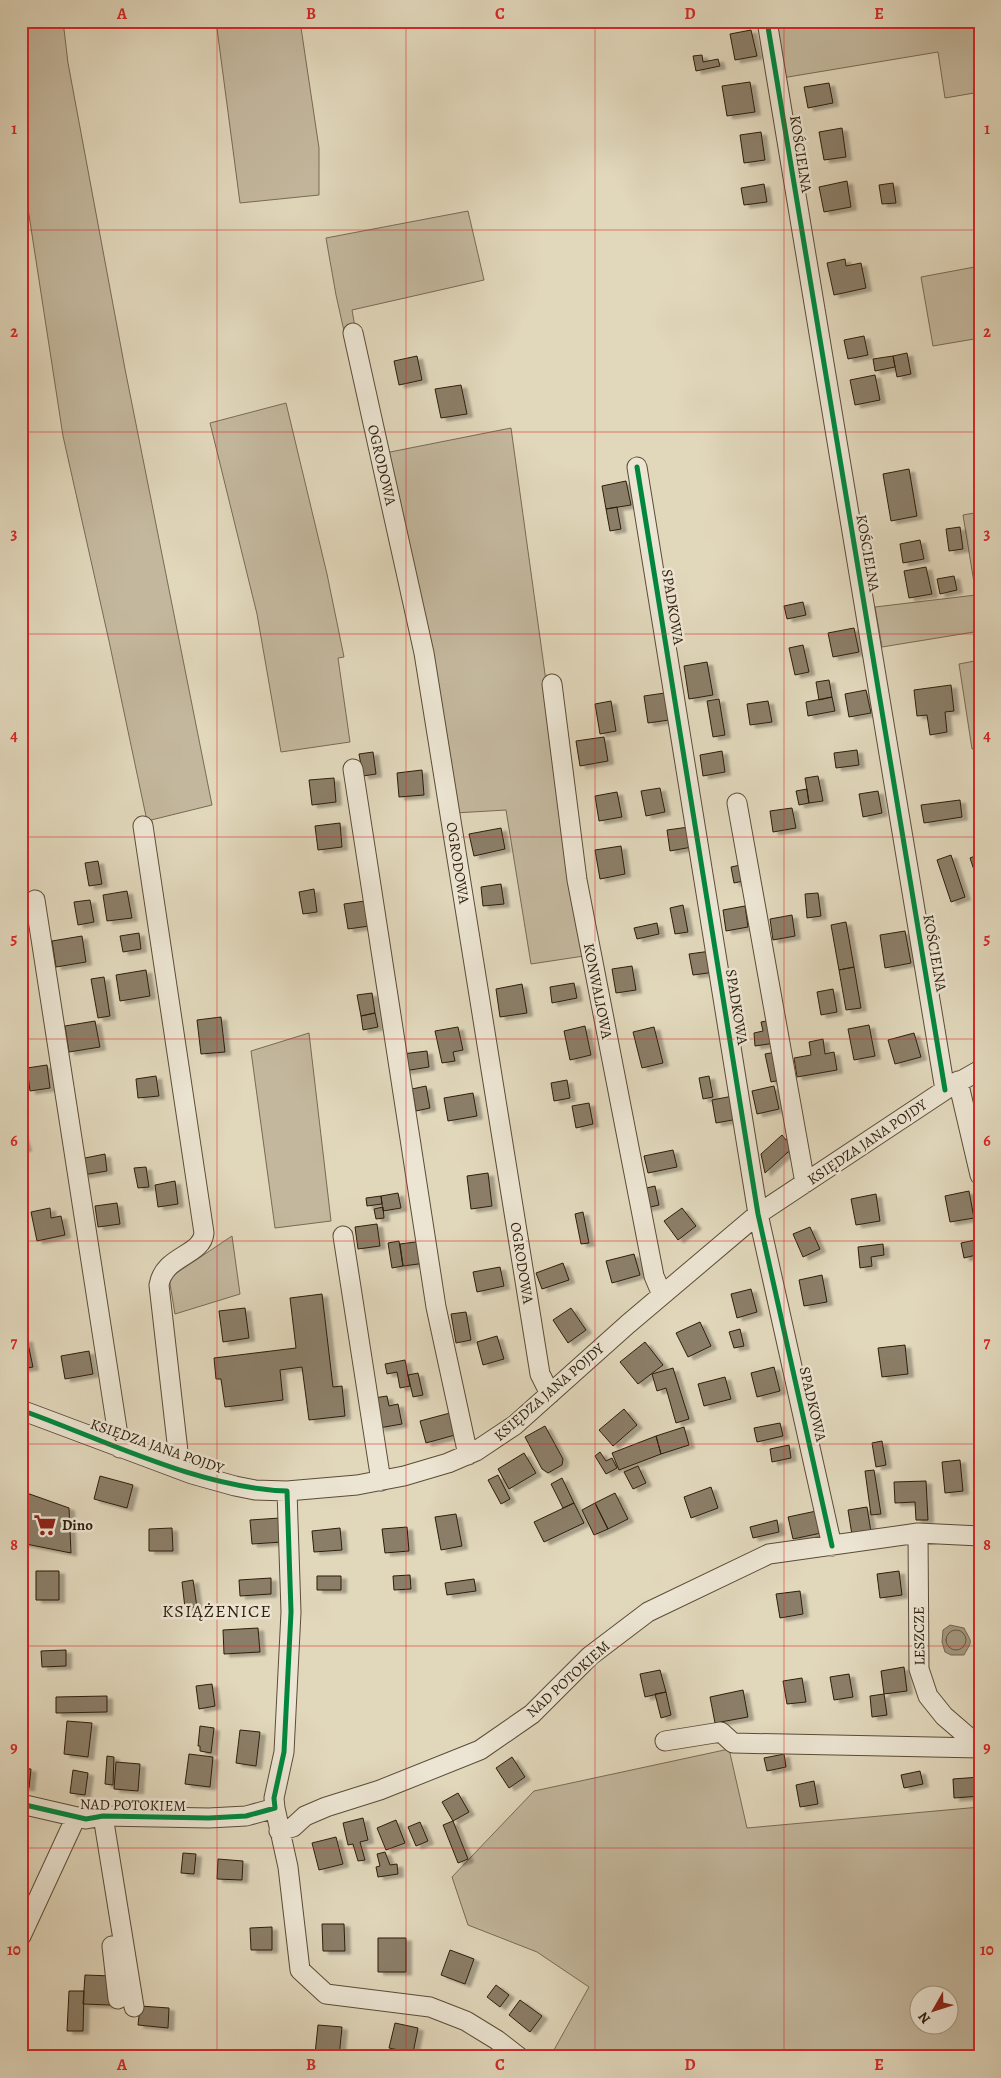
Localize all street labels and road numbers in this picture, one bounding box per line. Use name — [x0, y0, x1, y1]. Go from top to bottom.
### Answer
street label: KOŚCIELNA — [785, 114, 817, 194]
street label: OGRODOWA — [363, 423, 401, 508]
street label: KOŚCIELNA — [851, 513, 885, 593]
street label: SPADKOWA — [657, 568, 689, 646]
street label: OGRODOWA — [442, 821, 474, 905]
street label: KOŚCIELNA — [918, 913, 952, 993]
street label: KONWALIOWA — [579, 941, 617, 1041]
street label: SPADKOWA — [721, 968, 753, 1046]
street label: KSIĘDZA JANA POJDY — [803, 1094, 931, 1189]
street label: OGRODOWA — [506, 1221, 538, 1305]
street label: KSIĘDZA JANA POJDY — [490, 1338, 609, 1445]
street label: SPADKOWA — [795, 1365, 831, 1444]
street label: KSIĘDZA JANA POJDY — [88, 1414, 227, 1479]
street label: LESZCZE — [908, 1606, 930, 1666]
street label: NAD POTOKIEM — [522, 1636, 614, 1722]
street label: NAD POTOKIEM — [80, 1794, 186, 1816]

